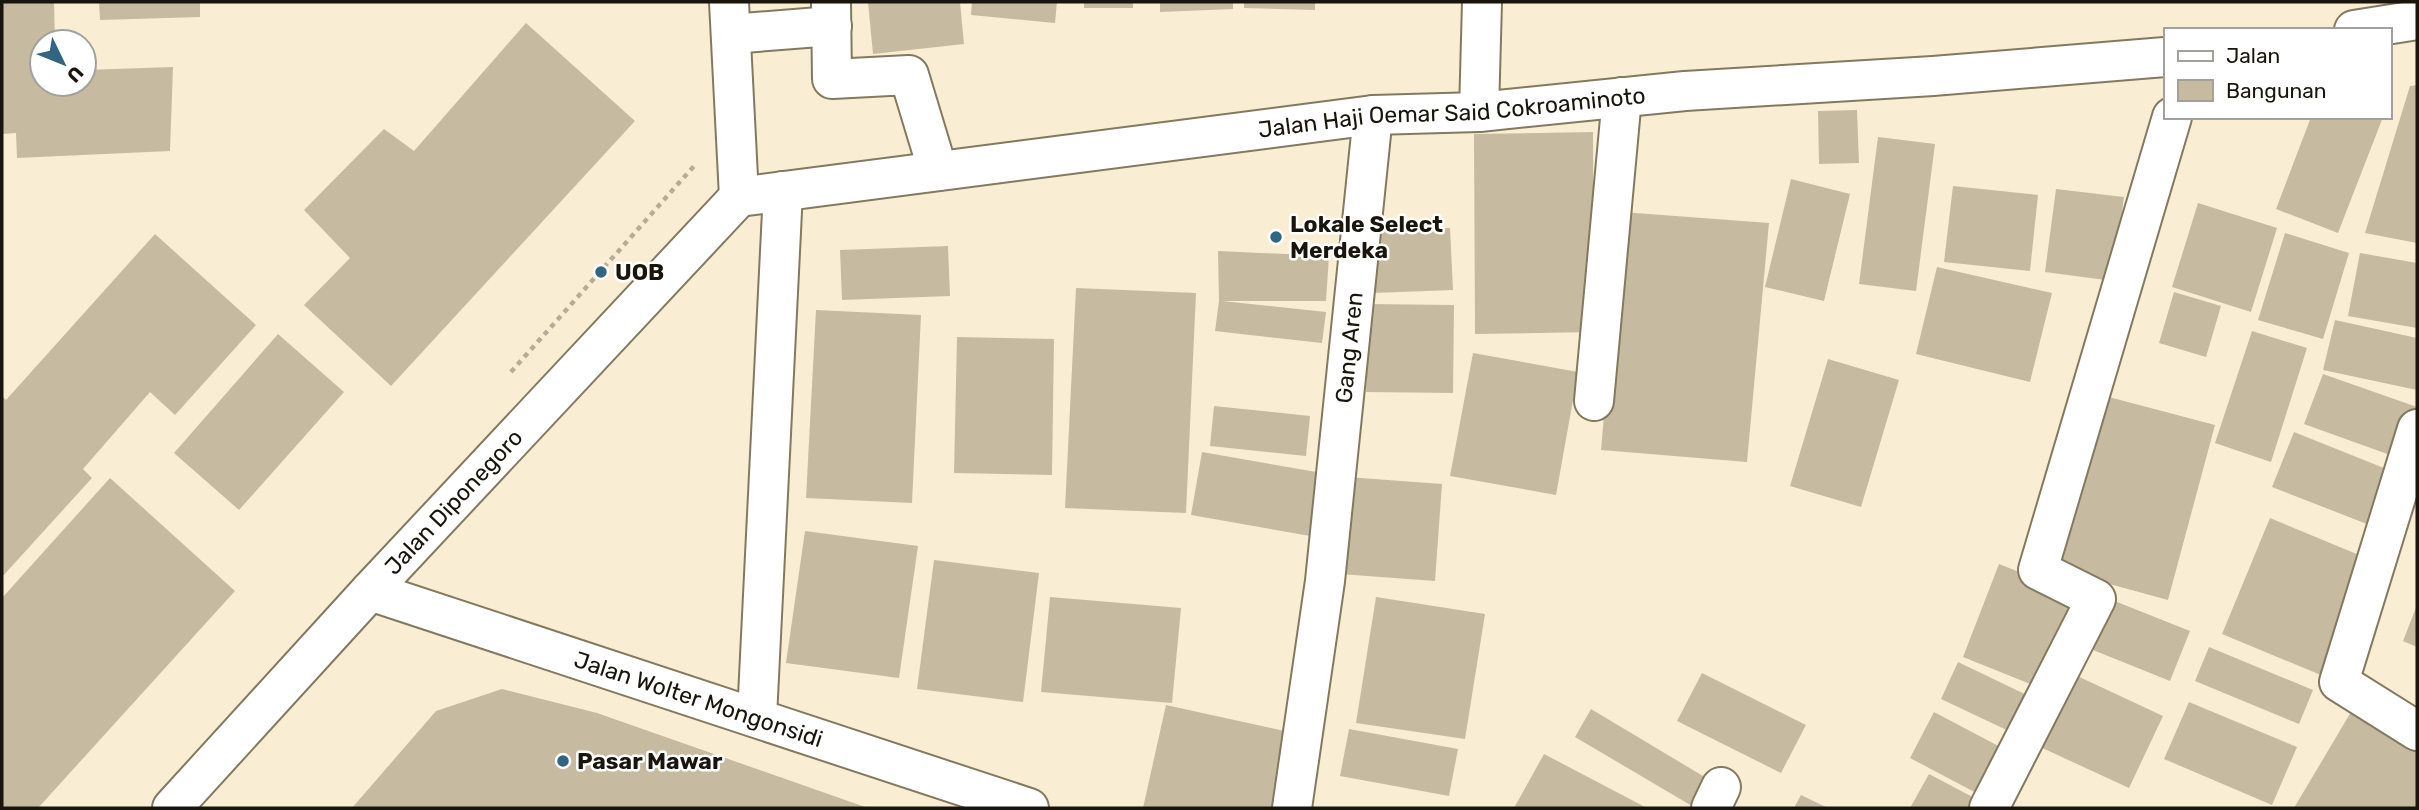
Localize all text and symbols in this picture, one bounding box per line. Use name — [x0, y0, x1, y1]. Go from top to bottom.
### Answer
north arrow — [28, 28, 98, 98]
legend — [2164, 28, 2391, 119]
text: Jalan — [2226, 43, 2280, 68]
text: U — [62, 61, 88, 87]
text: Bangunan — [2226, 78, 2327, 103]
street label: Jalan Haji Oemar Said Cokroaminoto — [1256, 81, 1647, 144]
place label: Lokale Select Merdeka — [1290, 210, 1443, 264]
marker: Lokale Select Merdeka — [1268, 229, 1284, 245]
place label: UOB — [615, 258, 664, 286]
marker: UOB — [593, 264, 609, 280]
street label: Gang Aren — [1329, 291, 1369, 405]
street label: Jalan Diponegoro — [379, 423, 528, 580]
street label: Jalan Wolter Mongonsidi — [571, 645, 827, 753]
place label: Pasar Mawar — [577, 747, 723, 775]
marker: Pasar Mawar — [555, 753, 571, 769]

